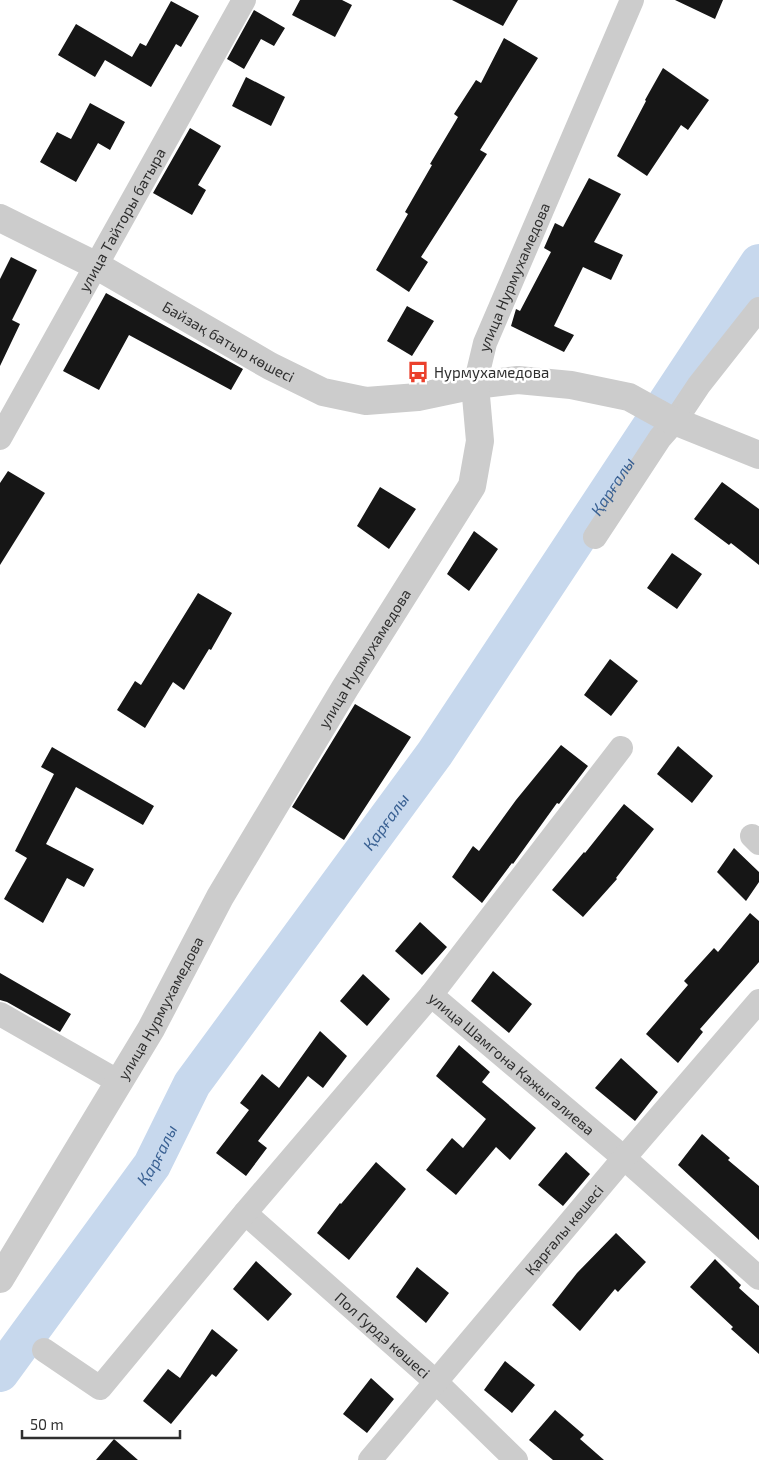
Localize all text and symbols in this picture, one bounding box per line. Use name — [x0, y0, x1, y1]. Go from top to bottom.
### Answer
street label: улица Тайторы батыра — [74, 144, 169, 295]
street label: улица Нурмухамедова — [474, 200, 553, 354]
street label: Байзақ батыр көшесі — [160, 297, 298, 386]
bus stop icon: Нурмухамедова — [405, 359, 431, 385]
place label: Нурмухамедова — [434, 363, 549, 382]
water label: Қарғалы — [586, 453, 638, 518]
street label: улица Нурмухамедова — [314, 585, 414, 732]
water label: Қарғалы — [358, 789, 412, 853]
street label: улица Нурмухамедова — [114, 933, 207, 1083]
street label: улица Шамгона Кажыгалиева — [425, 988, 599, 1139]
water label: Қарғалы — [132, 1121, 180, 1188]
street label: Қарғалы көшесі — [521, 1181, 607, 1278]
street label: Пол Гурдэ көшесі — [331, 1288, 434, 1382]
scale bar — [22, 1408, 180, 1440]
text: 50 m — [30, 1415, 64, 1433]

